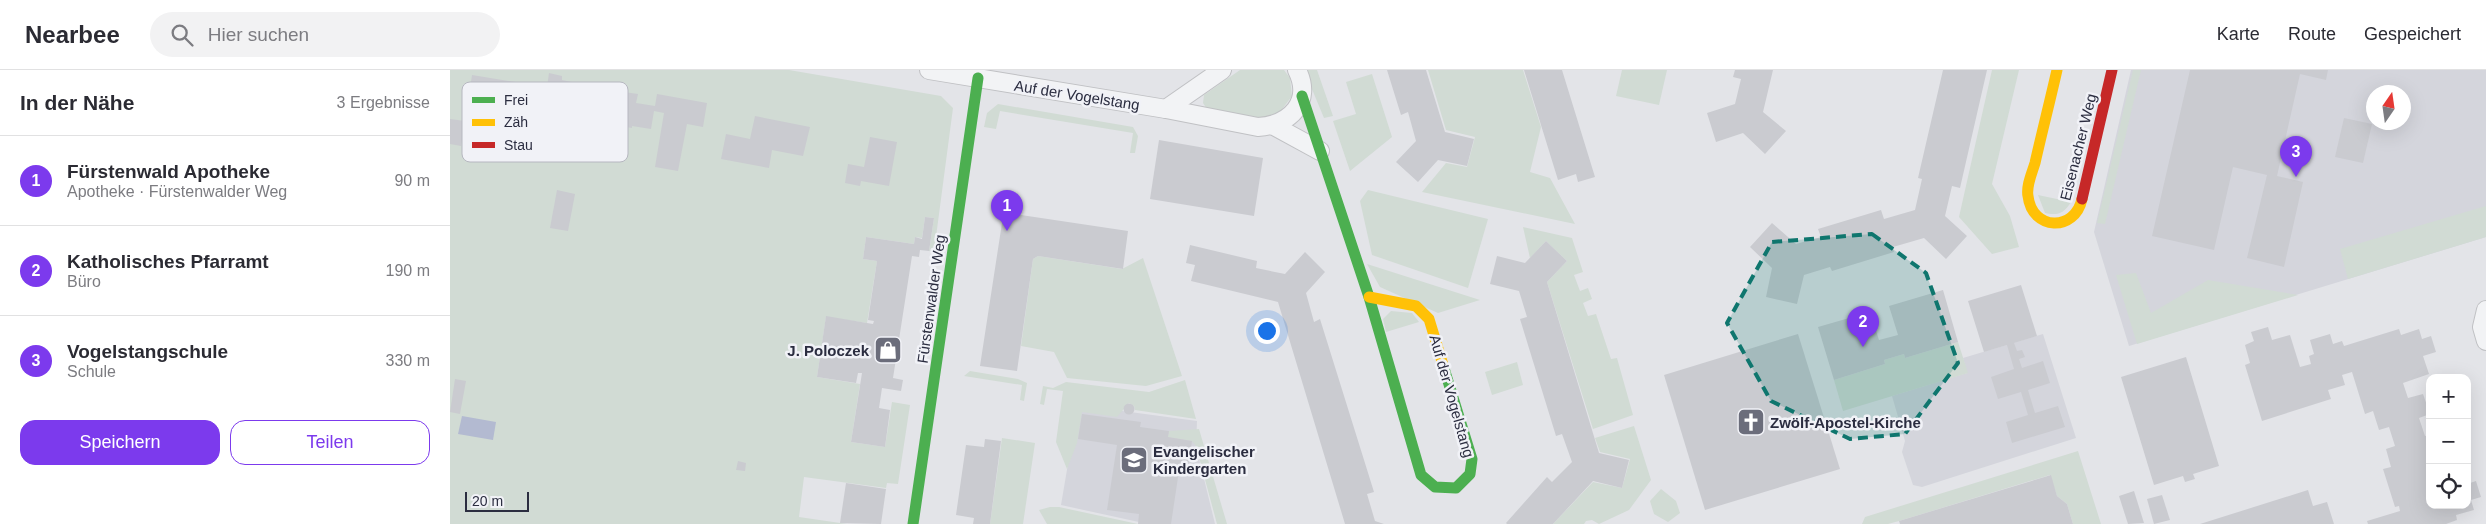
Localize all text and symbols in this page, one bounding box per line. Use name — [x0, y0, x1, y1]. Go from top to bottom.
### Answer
search box — [150, 12, 500, 57]
text: Nearbee — [25, 21, 120, 48]
icon: search — [168, 21, 196, 49]
text: Hier suchen — [208, 24, 309, 45]
text: Karte — [2217, 24, 2260, 44]
text: Route — [2288, 24, 2336, 44]
text: Gespeichert — [2364, 24, 2461, 44]
street label: Auf der Vogelstang — [1013, 77, 1141, 113]
legend — [462, 82, 628, 162]
north arrow — [2366, 85, 2411, 130]
text: In der Nähe — [20, 91, 134, 114]
text: Frei — [504, 92, 528, 108]
street label: Eisenacher Weg — [2056, 92, 2100, 202]
text: 3 Ergebnisse — [337, 94, 430, 111]
text: Zäh — [504, 114, 528, 130]
pin: 3 — [2280, 136, 2312, 177]
text: Stau — [504, 137, 533, 153]
text: Fürstenwald Apotheke — [67, 161, 270, 182]
text: 1 — [32, 172, 40, 189]
text: 90 m — [394, 172, 430, 189]
text: Apotheke · Fürstenwalder Weg — [67, 183, 287, 200]
pin: 1 — [991, 190, 1023, 231]
street label: Fürstenwalder Weg — [914, 234, 948, 364]
text: Katholisches Pfarramt — [67, 251, 269, 272]
text: 2 — [32, 262, 40, 279]
text: 190 m — [386, 262, 430, 279]
text: Büro — [67, 273, 101, 290]
pin: 2 — [1847, 306, 1879, 347]
your location — [1254, 318, 1280, 344]
street label: Auf der Vogelstang — [1426, 333, 1478, 459]
shop icon: J. Poloczek — [873, 335, 903, 365]
text: Vogelstangschule — [67, 341, 228, 362]
place label: J. Poloczek — [787, 342, 870, 359]
text: 3 — [32, 352, 40, 369]
text: 330 m — [386, 352, 430, 369]
text: Schule — [67, 363, 116, 380]
map controls — [2426, 374, 2471, 509]
button: + — [2426, 374, 2471, 419]
church icon: Zwölf-Apostel-Kirche — [1736, 407, 1766, 437]
place label: Zwölf-Apostel-Kirche — [1770, 414, 1921, 431]
button: − — [2426, 419, 2471, 464]
button: Speichern — [20, 420, 220, 465]
button: Teilen — [230, 420, 430, 465]
place label: Evangelischer Kindergarten — [1153, 443, 1255, 477]
school or university icon: Evangelischer Kindergarten — [1119, 445, 1149, 475]
button: locate — [2426, 464, 2471, 509]
scale bar — [465, 489, 529, 512]
text: 20 m — [472, 493, 503, 509]

